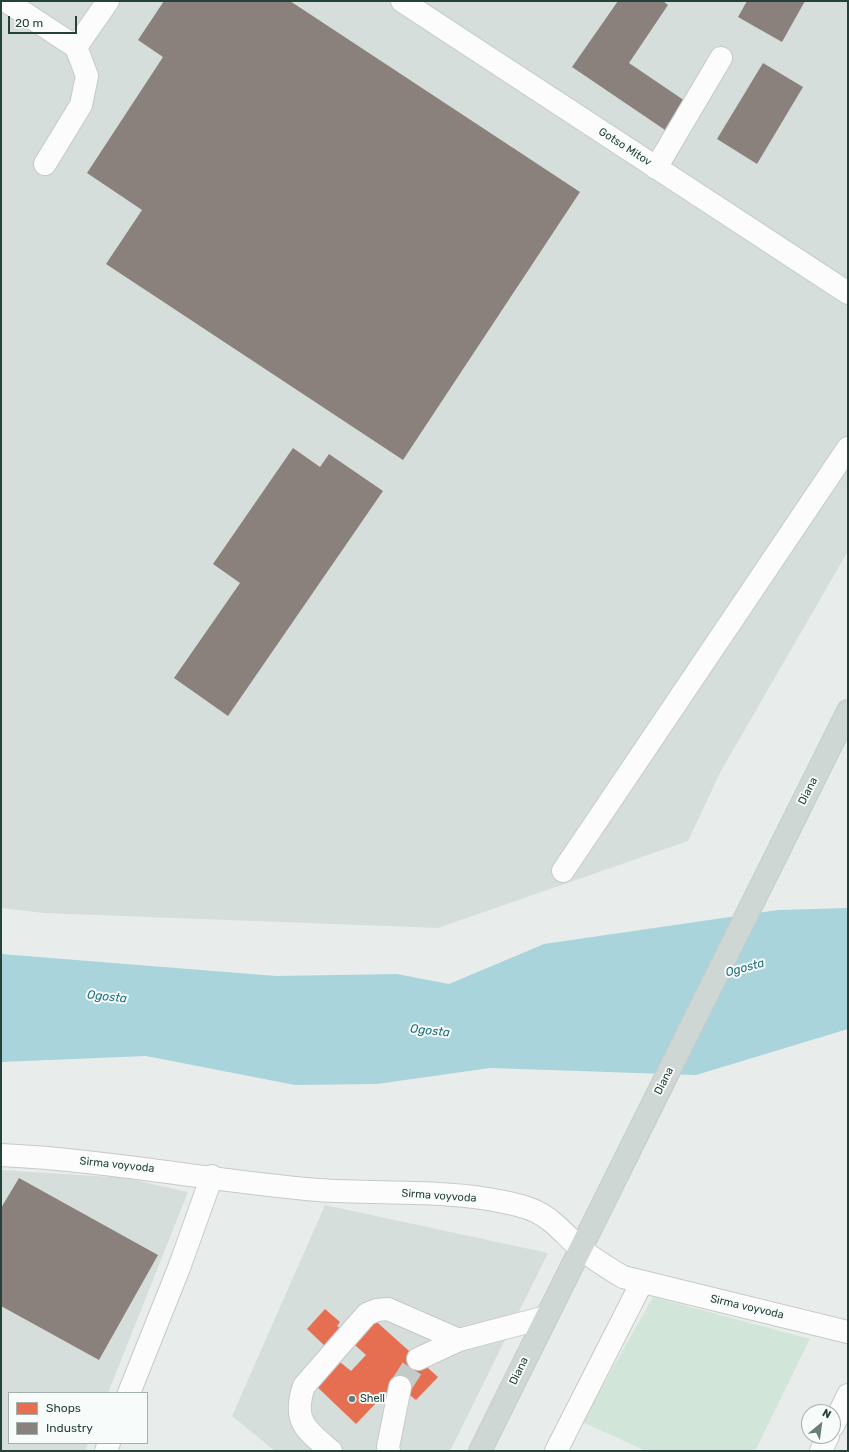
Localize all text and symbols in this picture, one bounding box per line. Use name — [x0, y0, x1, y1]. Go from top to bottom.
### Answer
scale bar — [10, 8, 79, 34]
text: 20 m — [15, 16, 43, 30]
street label: Gotso Mitov — [596, 125, 654, 169]
street label: Diana — [796, 775, 820, 807]
water label: Ogosta — [724, 956, 766, 980]
water label: Ogosta — [86, 988, 128, 1006]
water label: Ogosta — [409, 1022, 451, 1040]
street label: Diana — [652, 1065, 676, 1097]
street label: Sirma voyvoda — [79, 1155, 155, 1175]
street label: Sirma voyvoda — [401, 1187, 477, 1205]
street label: Sirma voyvoda — [709, 1292, 785, 1322]
street label: Diana — [507, 1355, 531, 1387]
legend — [8, 1392, 148, 1444]
place label: Shell — [360, 1392, 385, 1406]
marker: Shell — [347, 1394, 357, 1404]
text: Shops — [46, 1401, 81, 1415]
north arrow — [801, 1404, 841, 1444]
text: N — [820, 1406, 833, 1422]
text: Industry — [46, 1421, 93, 1435]

